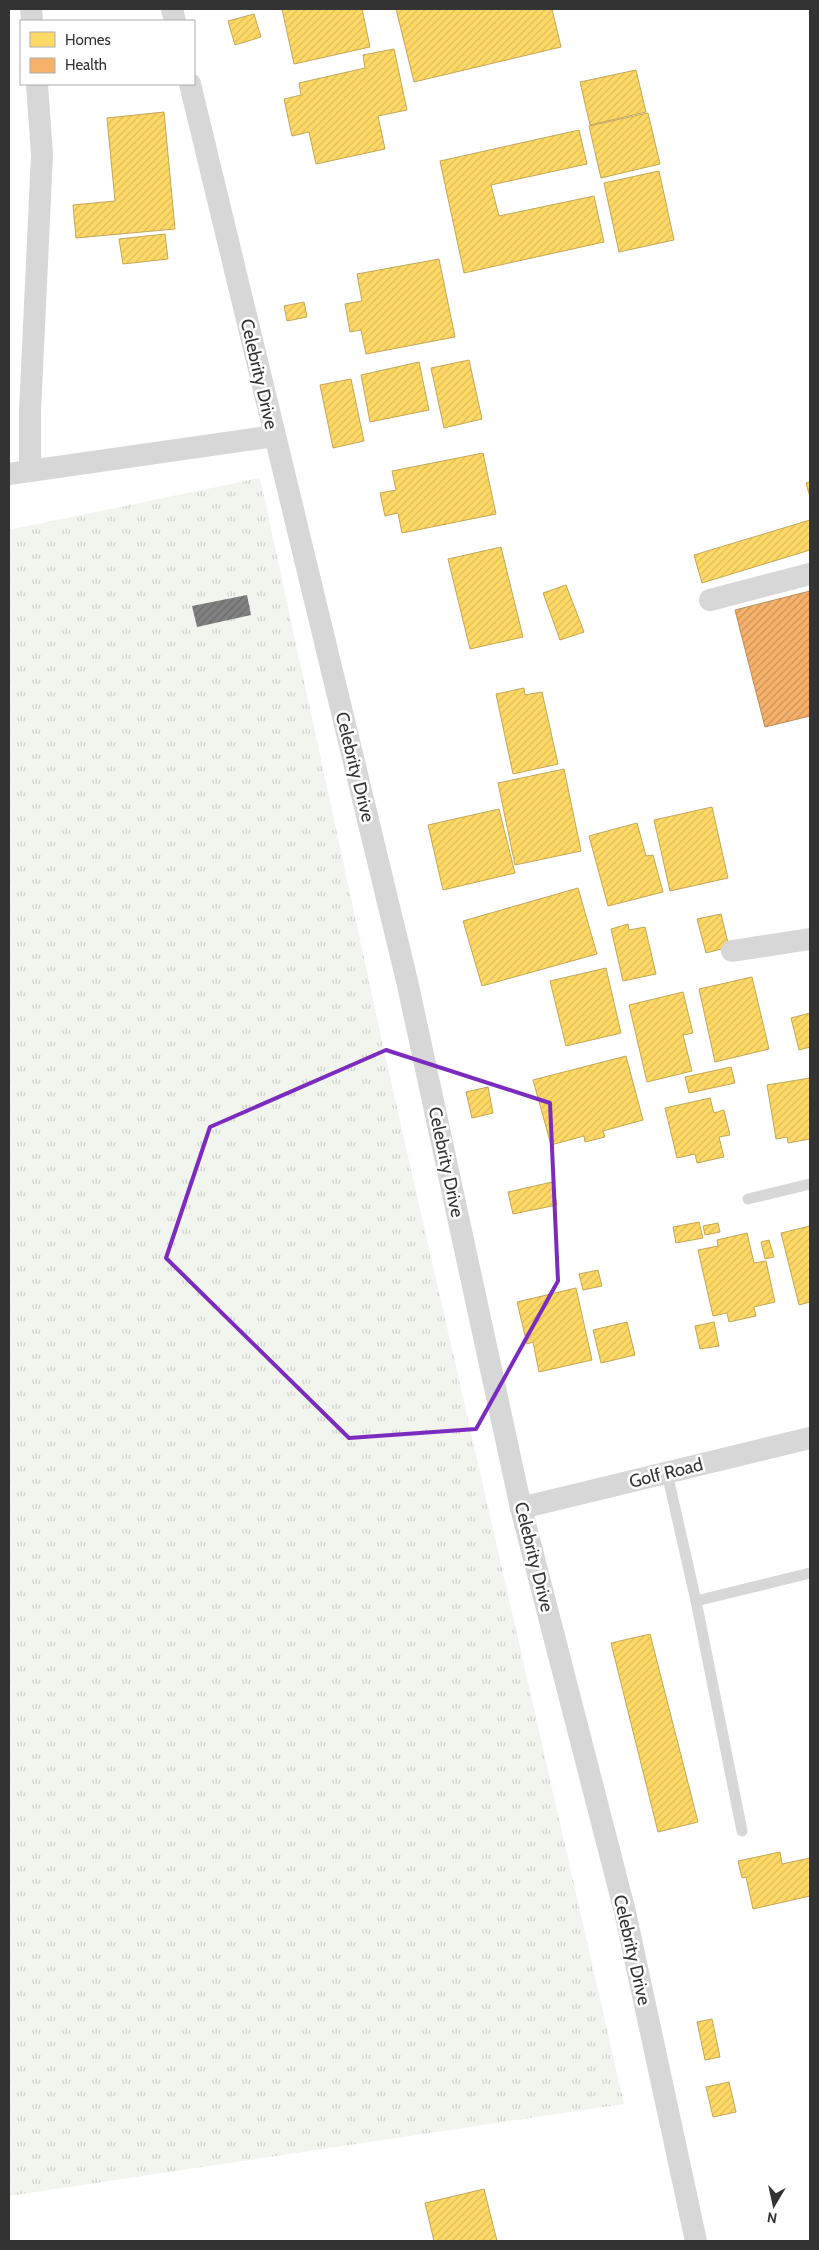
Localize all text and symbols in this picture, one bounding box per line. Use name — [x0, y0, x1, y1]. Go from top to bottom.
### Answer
legend — [20, 20, 195, 85]
text: Homes — [65, 31, 111, 49]
text: Health — [65, 56, 107, 74]
street label: Celebrity Drive — [236, 317, 282, 431]
street label: Celebrity Drive — [331, 710, 379, 824]
street label: Celebrity Drive — [424, 1105, 468, 1219]
street label: Golf Road — [627, 1453, 705, 1493]
street label: Celebrity Drive — [510, 1500, 558, 1614]
street label: Celebrity Drive — [609, 1893, 655, 2007]
north arrow — [749, 2180, 799, 2230]
text: N — [766, 2208, 778, 2228]

